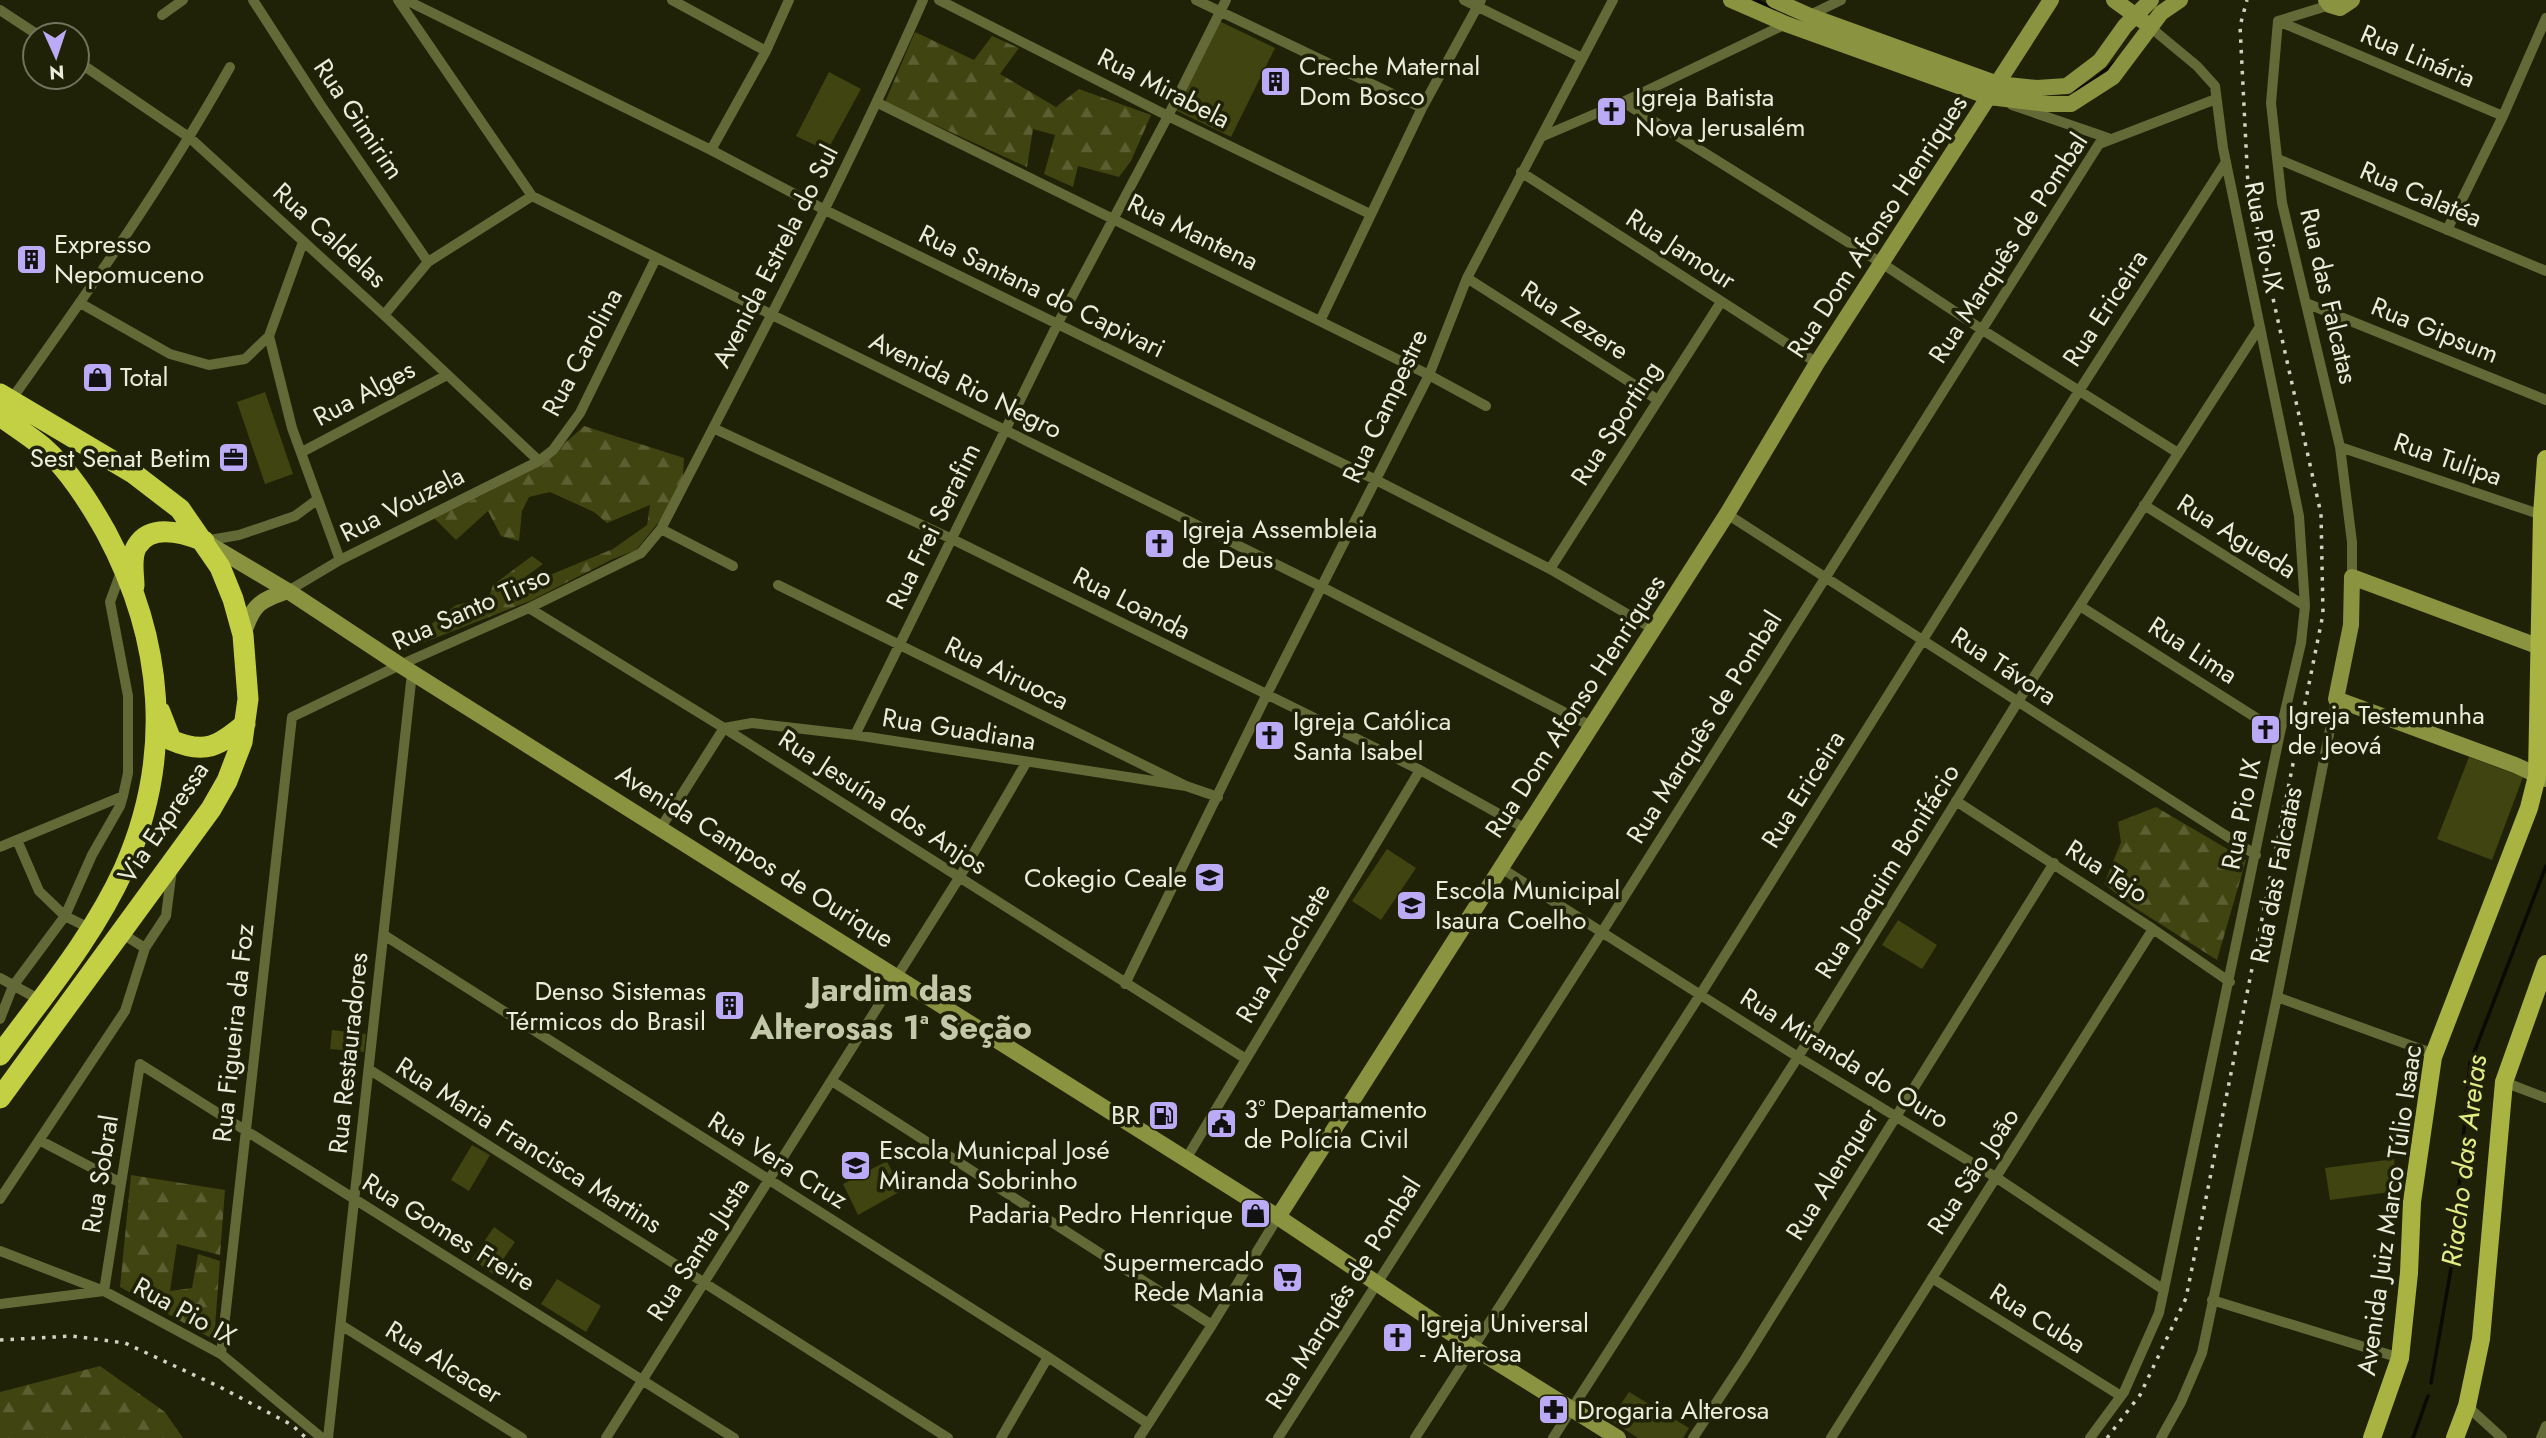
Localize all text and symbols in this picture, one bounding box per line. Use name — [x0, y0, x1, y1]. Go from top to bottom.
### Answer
street label: Rua Linária — [2355, 15, 2481, 97]
north arrow — [21, 21, 91, 91]
street label: Rua Mirabela — [1091, 38, 1237, 138]
place label: Creche Maternal Dom Bosco — [1299, 47, 1480, 115]
street label: Rua Gimirim — [305, 51, 413, 187]
text: N — [49, 59, 65, 86]
building icon: Creche Maternal Dom Bosco — [1259, 64, 1293, 98]
place label: Igreja Batista Nova Jerusalém — [1635, 78, 1806, 146]
street label: Rua Dom Afonso Henriques — [1777, 87, 1977, 365]
church icon: Igreja Batista Nova Jerusalém — [1595, 95, 1629, 129]
street label: Rua Marquês de Pombal — [1919, 125, 2097, 371]
street label: Avenida Estrela do Sul — [702, 138, 848, 374]
street label: Rua Calatéa — [2354, 151, 2488, 237]
street label: Rua Caldelas — [265, 173, 395, 297]
street label: Rua Pio IX — [2235, 178, 2293, 296]
street label: Rua Mantena — [1121, 184, 1265, 280]
street label: Rua Jamour — [1619, 199, 1744, 299]
street label: Rua das Falcatas — [2290, 205, 2368, 387]
street label: Rua Santana do Capivari — [912, 215, 1172, 367]
place label: Expresso Nepomuceno — [54, 225, 204, 293]
building icon: Expresso Nepomuceno — [14, 242, 48, 276]
street label: Rua Ericeira — [2053, 242, 2157, 374]
street label: Rua Zezere — [1514, 271, 1636, 369]
street label: Rua Carolina — [532, 281, 632, 423]
street label: Rua Gipsum — [2365, 287, 2505, 373]
street label: Avenida Rio Negro — [863, 322, 1069, 448]
street label: Rua Campestre — [1333, 323, 1437, 489]
street label: Rua Alges — [306, 350, 422, 436]
street label: Rua Sporting — [1561, 353, 1671, 493]
place label: Total — [120, 358, 168, 396]
shop icon: Total — [80, 360, 114, 394]
street label: Rua Tulipa — [2389, 423, 2507, 495]
street label: Rua Frei Serafim — [876, 436, 990, 616]
place label: Sest Senat Betim — [30, 439, 211, 477]
office icon: Sest Senat Betim — [217, 441, 251, 475]
street label: Rua Vouzela — [333, 456, 471, 552]
street label: Rua Agueda — [2170, 484, 2304, 588]
place label: Igreja Assembleia de Deus — [1182, 510, 1377, 578]
church icon: Igreja Assembleia de Deus — [1142, 527, 1176, 561]
street label: Rua Santo Tirso — [386, 556, 556, 660]
street label: Rua Loanda — [1066, 557, 1198, 649]
street label: Rua Dom Afonso Henriques — [1475, 567, 1675, 845]
street label: Rua Marquês de Pombal — [1617, 603, 1791, 851]
street label: Rua Lima — [2141, 607, 2245, 693]
street label: Rua Távora — [1943, 617, 2065, 715]
street label: Rua Airuoca — [938, 627, 1076, 719]
place label: Igreja Testemunha de Jeová — [2288, 696, 2485, 764]
street label: Rua Guadiana — [879, 698, 1039, 760]
place label: Igreja Católica Santa Isabel — [1293, 702, 1451, 770]
church icon: Igreja Testemunha de Jeová — [2248, 713, 2282, 747]
church icon: Igreja Católica Santa Isabel — [1253, 719, 1287, 753]
street label: Rua Jesuína dos Anjos — [771, 720, 995, 884]
street label: Rua Ericeira — [1752, 723, 1854, 855]
street label: Via Expressa — [108, 753, 218, 891]
street label: Avenida Campos de Ourique — [609, 755, 901, 957]
street label: Rua Pio IX — [2212, 755, 2270, 873]
street label: Rua Joaquim Bonifácio — [1805, 756, 1969, 986]
street label: Rua das Falcatas — [2240, 784, 2312, 966]
street label: Rua Tejo — [2058, 830, 2156, 912]
place label: Cokegio Ceale — [1024, 859, 1187, 897]
school or university icon: Cokegio Ceale — [1193, 861, 1227, 895]
place label: Escola Municipal Isaura Coelho — [1435, 871, 1620, 939]
street label: Rua Alcochete — [1226, 876, 1340, 1030]
school or university icon: Escola Municipal Isaura Coelho — [1395, 888, 1429, 922]
street label: Rua Figueira da Foz — [203, 922, 263, 1144]
street label: Rua Restauradores — [319, 950, 377, 1156]
district label: Jardim das Alterosas 1ª Seção — [749, 966, 1032, 1051]
place label: Denso Sistemas Térmicos do Brasil — [506, 972, 706, 1040]
street label: Rua Miranda do Ouro — [1733, 978, 1957, 1138]
building icon: Denso Sistemas Térmicos do Brasil — [712, 989, 746, 1023]
street label: Avenida Juiz Marco Túlio Isaac — [2347, 1042, 2431, 1378]
street label: Rua Maria Francisca Martins — [388, 1047, 670, 1243]
water label: Riacho das Areias — [2431, 1052, 2497, 1269]
place label: 3° Departamento de Polícia Civil — [1244, 1090, 1427, 1158]
place label: BR — [1111, 1096, 1140, 1134]
fuel station icon: BR — [1146, 1098, 1180, 1132]
street label: Rua Alenquer — [1776, 1100, 1888, 1247]
street label: Rua São João — [1918, 1100, 2028, 1242]
street label: Rua Vera Cruz — [701, 1102, 855, 1218]
public building icon: 3° Departamento de Polícia Civil — [1204, 1107, 1238, 1141]
street label: Rua Sobral — [72, 1112, 128, 1236]
place label: Escola Municpal José Miranda Sobrinho — [879, 1131, 1110, 1199]
school or university icon: Escola Municpal José Miranda Sobrinho — [839, 1148, 873, 1182]
street label: Rua Gomes Freire — [355, 1163, 543, 1301]
street label: Rua Marquês de Pombal — [1256, 1169, 1430, 1417]
street label: Rua Santa Justa — [637, 1170, 759, 1328]
place label: Padaria Pedro Henrique — [968, 1195, 1233, 1233]
shop icon: Padaria Pedro Henrique — [1239, 1197, 1273, 1231]
place label: Supermercado Rede Mania — [1103, 1243, 1264, 1311]
supermarket icon: Supermercado Rede Mania — [1270, 1260, 1304, 1294]
street label: Rua Pio IX — [127, 1267, 244, 1355]
street label: Rua Cuba — [1982, 1273, 2094, 1363]
place label: Igreja Universal - Alterosa — [1420, 1304, 1589, 1372]
street label: Rua Alcacer — [378, 1311, 510, 1413]
church icon: Igreja Universal - Alterosa — [1380, 1321, 1414, 1355]
place label: Drogaria Alterosa — [1577, 1391, 1769, 1429]
pharmacy icon: Drogaria Alterosa — [1537, 1393, 1571, 1427]

